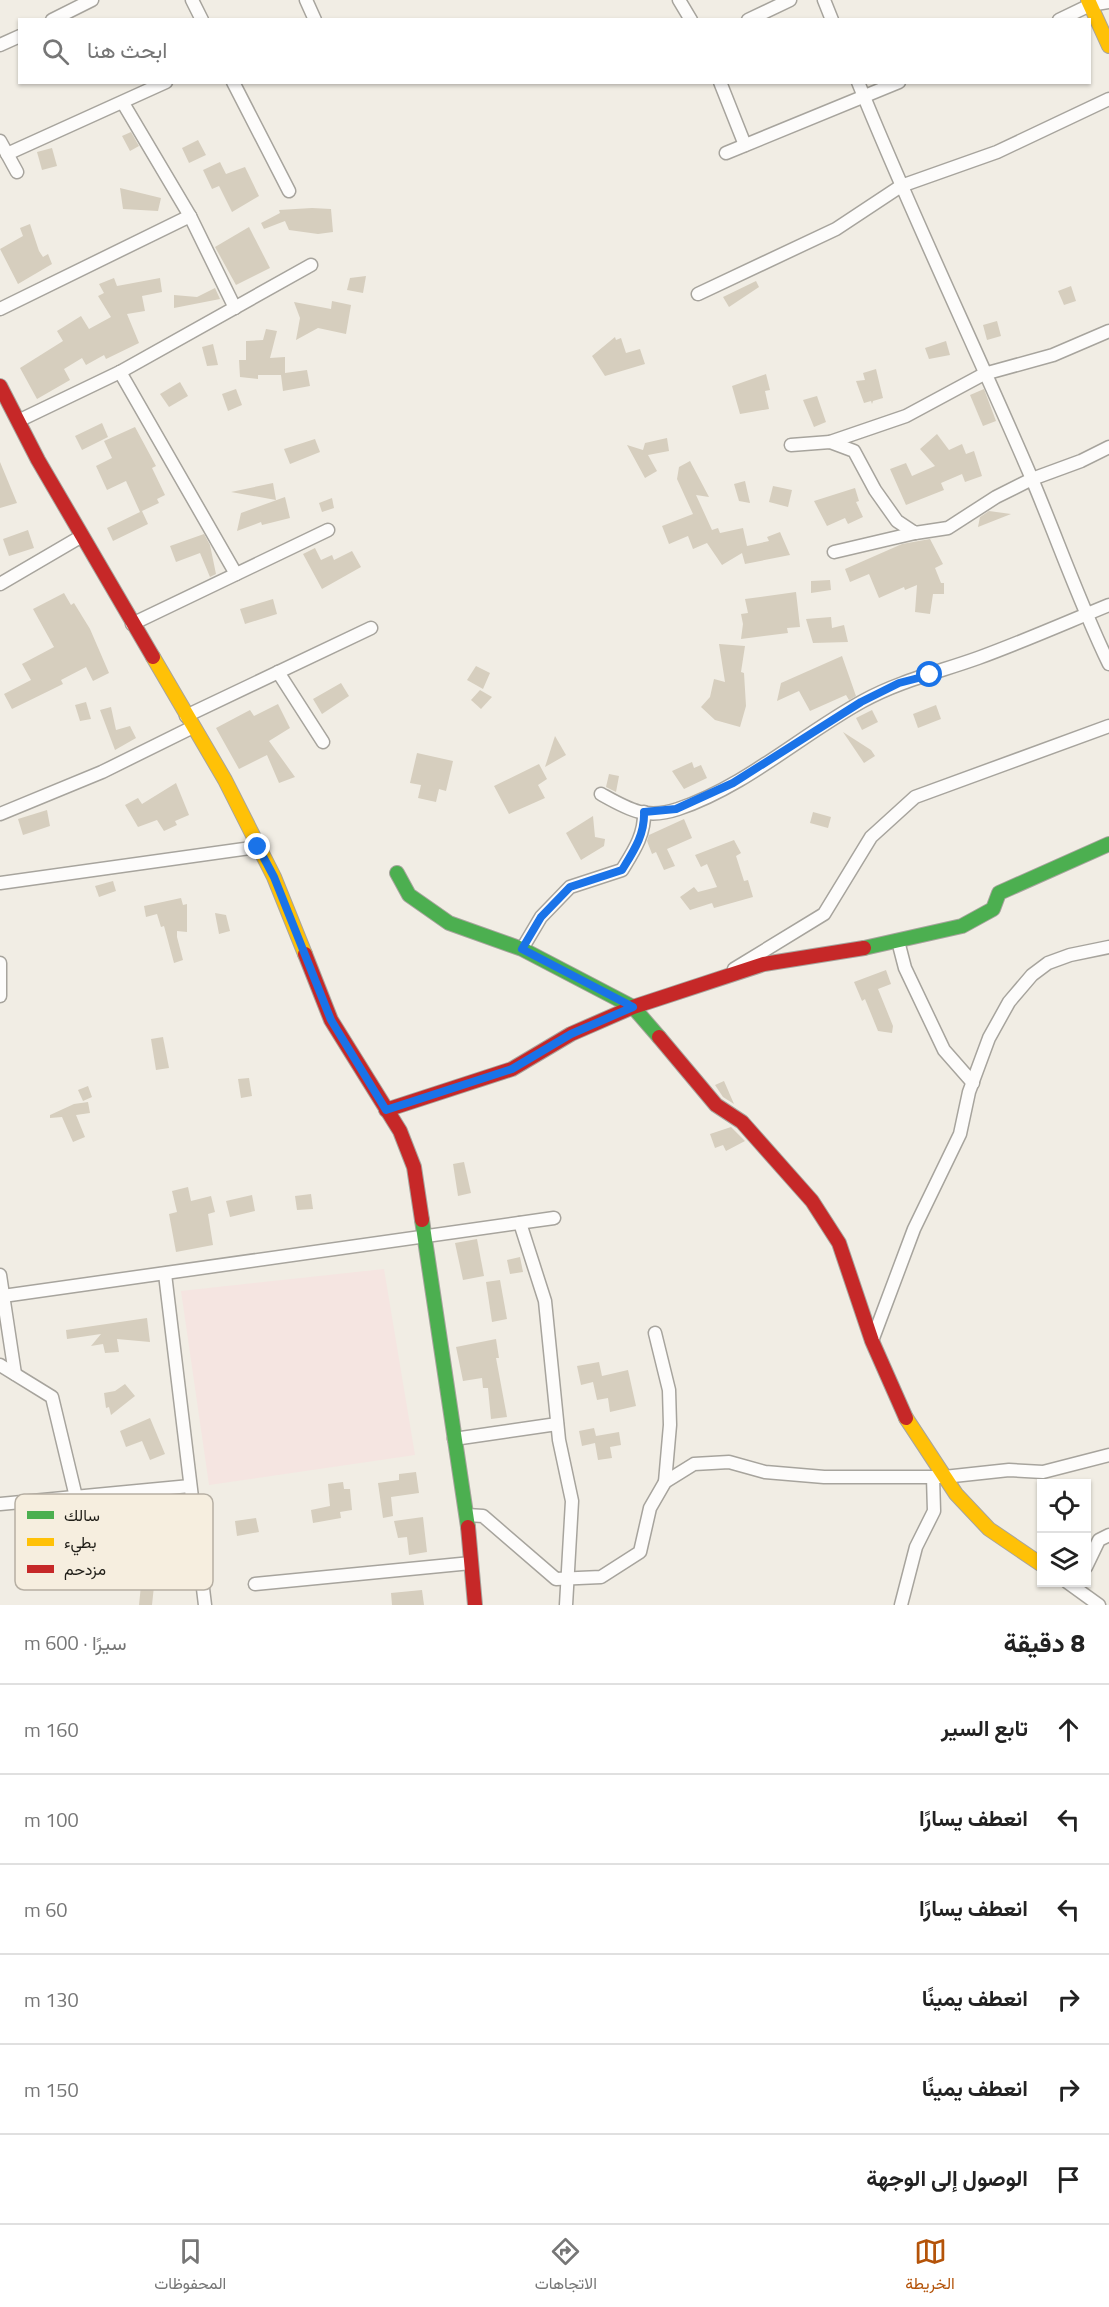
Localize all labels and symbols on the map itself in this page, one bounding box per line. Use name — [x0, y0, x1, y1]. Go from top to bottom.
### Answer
route start — [916, 661, 942, 687]
route end — [244, 833, 270, 859]
legend — [15, 1494, 213, 1590]
text: سالك — [64, 1503, 100, 1527]
text: بطيء — [64, 1530, 96, 1556]
text: مزدحم — [64, 1557, 106, 1581]

